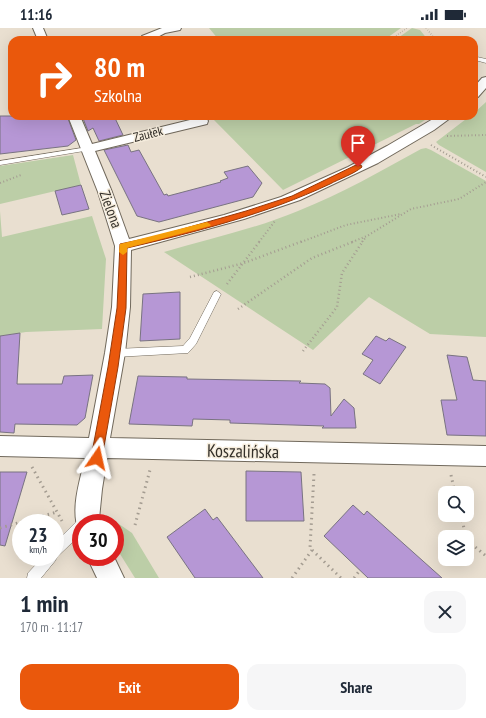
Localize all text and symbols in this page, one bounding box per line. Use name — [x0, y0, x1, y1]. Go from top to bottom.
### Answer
text: 11:16 — [20, 5, 52, 24]
text: 80 m — [94, 48, 145, 85]
icon: right — [28, 52, 80, 104]
text: Szkolna — [94, 84, 142, 107]
street label: Zaułek — [131, 122, 165, 146]
pin — [341, 126, 375, 167]
icon: arrive — [347, 132, 369, 154]
street label: Zielona — [95, 188, 127, 230]
position arrow — [76, 437, 118, 479]
street label: Koszalińska — [207, 439, 279, 463]
map controls — [438, 486, 474, 566]
button: search — [438, 486, 474, 522]
speed limit sign: 30 — [72, 514, 124, 566]
text: 23 — [28, 522, 48, 548]
button: layers — [438, 530, 474, 566]
text: km/h — [29, 543, 47, 556]
text: 1 min — [20, 588, 68, 619]
button: close — [424, 591, 466, 633]
text: 170 m · 11:17 — [20, 619, 83, 636]
button: Exit — [20, 664, 239, 710]
button: Share — [247, 664, 466, 710]

